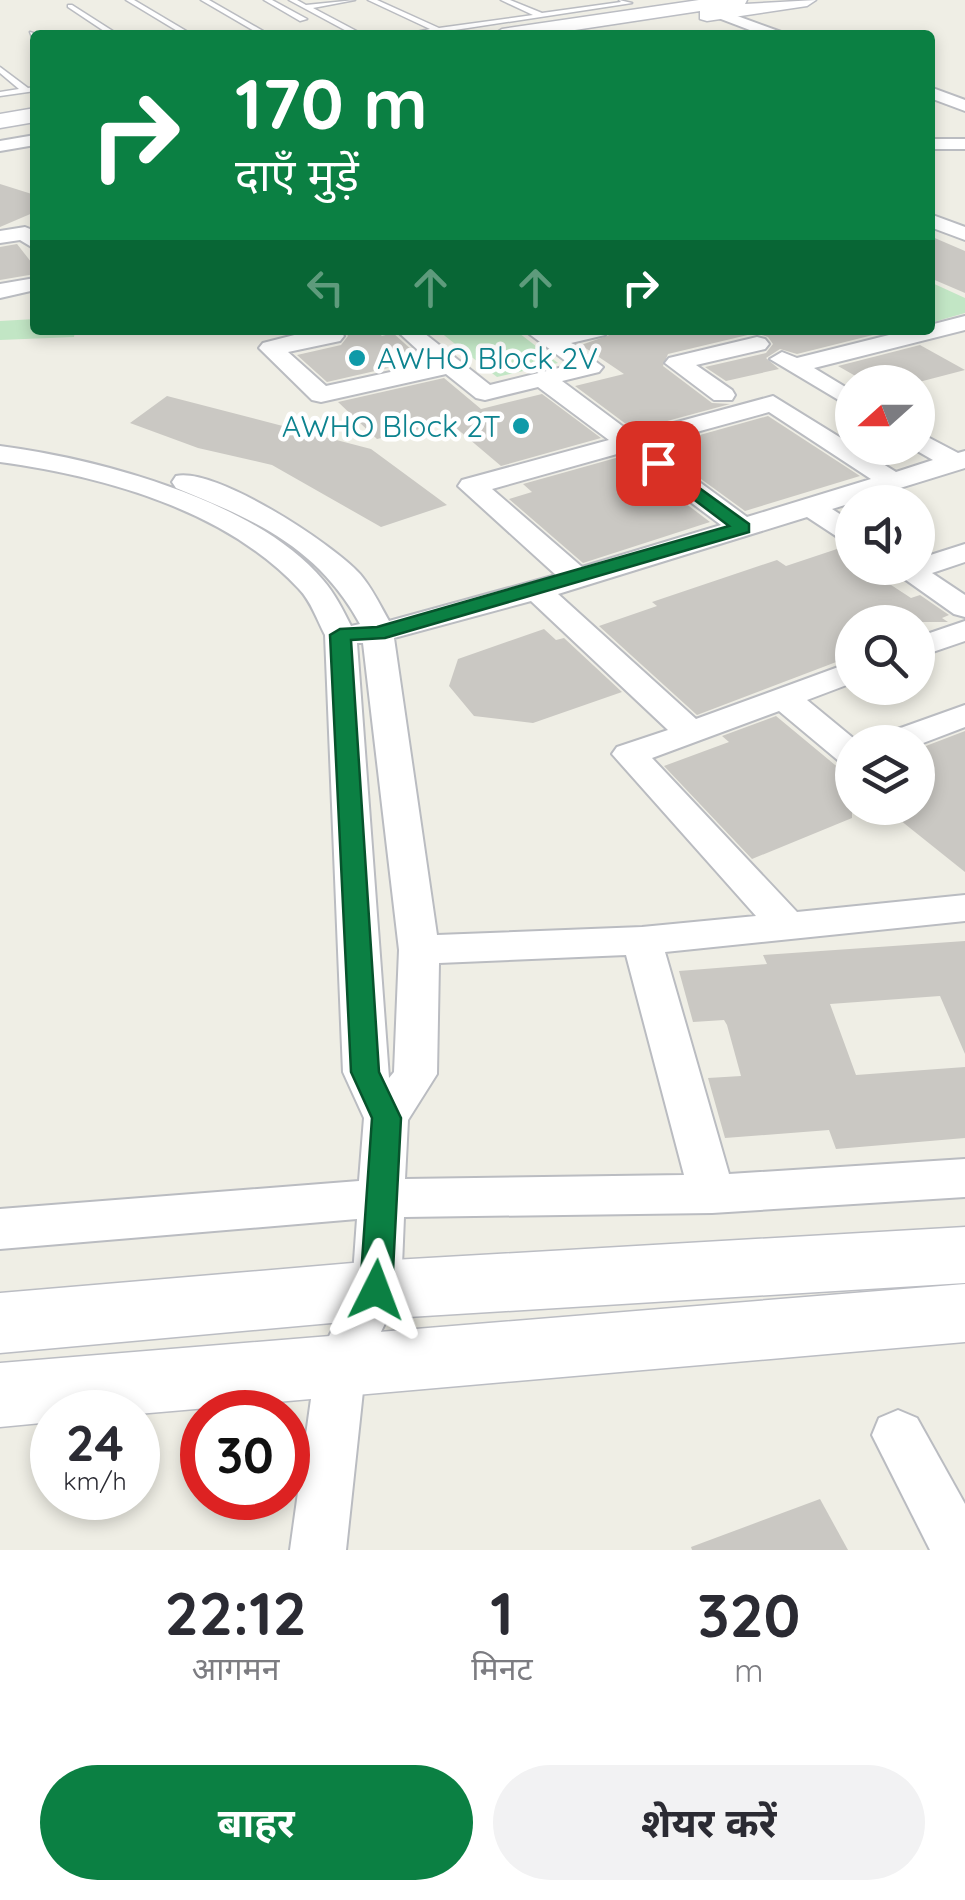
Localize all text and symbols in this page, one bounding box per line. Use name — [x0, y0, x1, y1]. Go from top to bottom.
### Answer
text: 170 m — [235, 59, 428, 147]
icon: right — [70, 70, 200, 200]
text: दाएँ मुड़ें — [235, 146, 359, 202]
icon: left — [298, 260, 353, 315]
icon: ahead — [403, 260, 458, 315]
icon: ahead — [508, 260, 563, 315]
icon: right — [613, 260, 668, 315]
place label: AWHO Block 2V — [377, 339, 598, 377]
marker: AWHO Block 2V — [346, 347, 368, 369]
north arrow — [835, 365, 935, 465]
map controls — [835, 365, 935, 825]
place label: AWHO Block 2T — [282, 407, 501, 445]
marker: AWHO Block 2T — [510, 415, 532, 437]
pin — [616, 421, 701, 506]
icon: arrive — [631, 436, 686, 491]
button: sound — [835, 485, 935, 585]
button: search — [835, 605, 935, 705]
button: layers — [835, 725, 935, 825]
position arrow — [324, 1238, 428, 1342]
speed limit sign: 30 — [180, 1390, 310, 1520]
text: 24 — [66, 1411, 124, 1474]
text: km/h — [63, 1465, 127, 1496]
text: 22:12 — [165, 1575, 307, 1650]
text: 1 — [490, 1575, 514, 1650]
text: 320 — [697, 1577, 800, 1652]
text: आगमन — [192, 1648, 279, 1688]
text: मिनट — [471, 1648, 533, 1688]
text: m — [734, 1650, 763, 1690]
button: बाहर — [40, 1765, 473, 1880]
button: शेयर करें — [493, 1765, 925, 1880]

